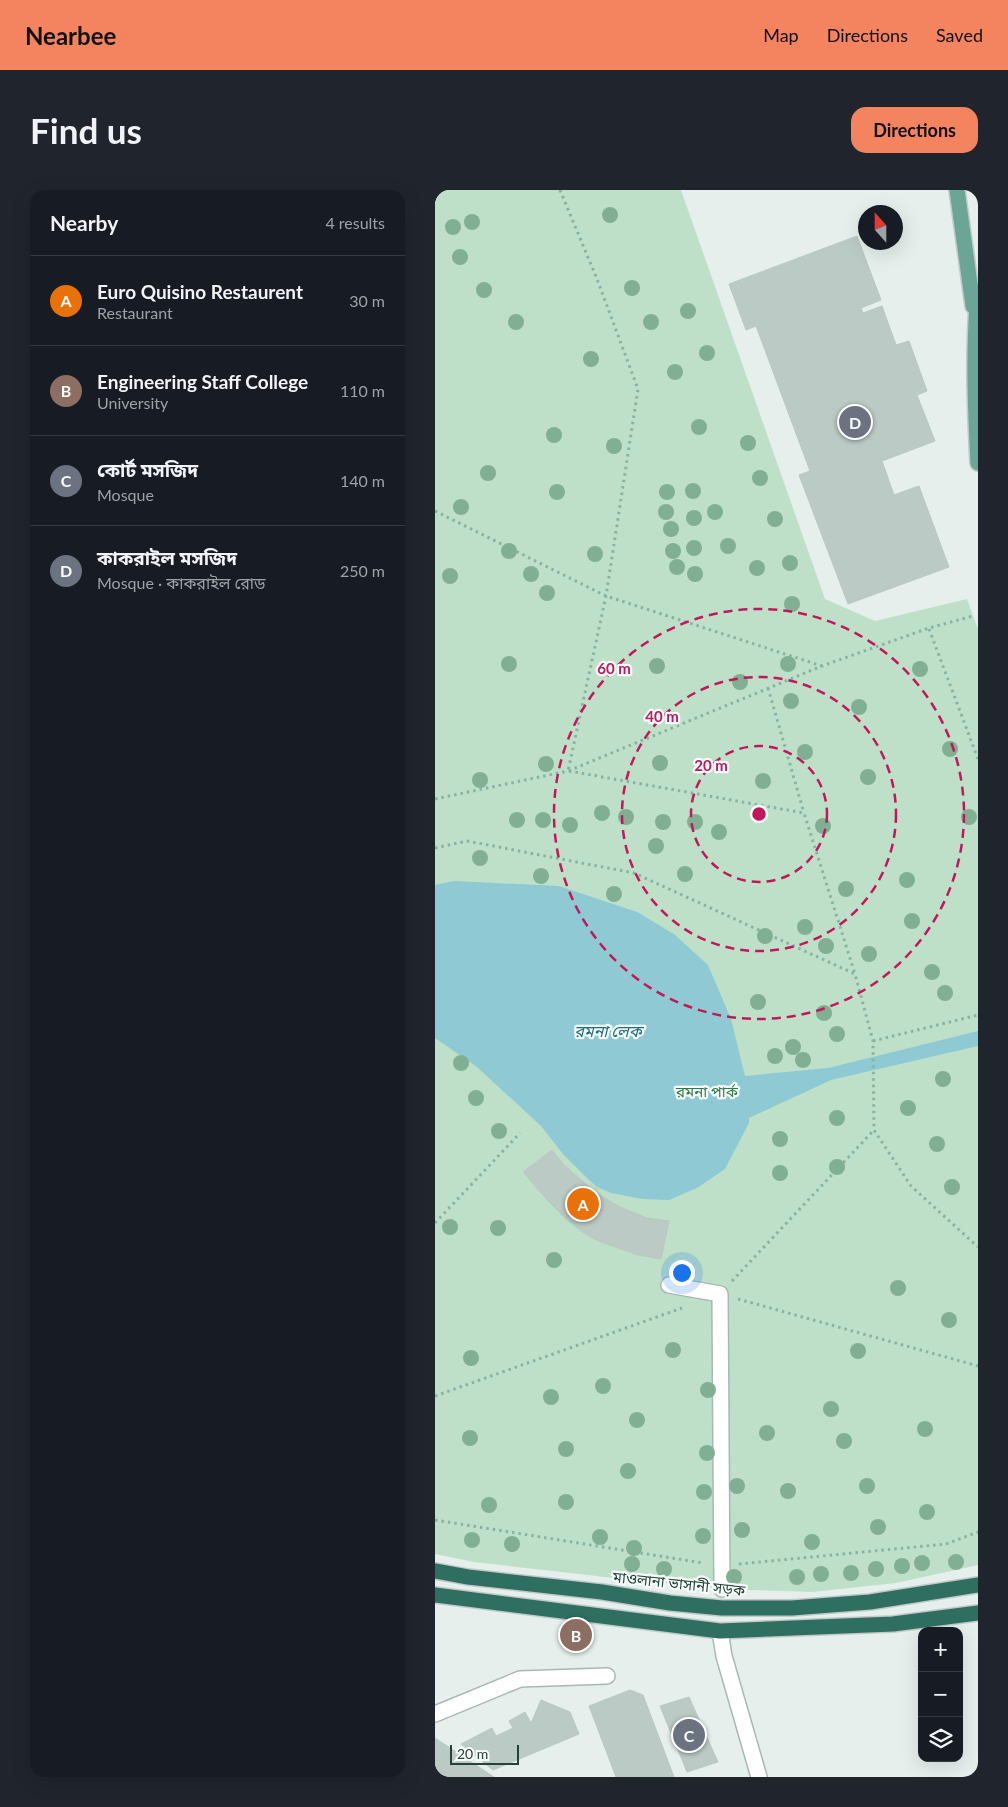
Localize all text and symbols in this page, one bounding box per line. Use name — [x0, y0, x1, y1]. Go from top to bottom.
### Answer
text: Nearbee — [25, 21, 116, 50]
text: Map — [763, 24, 799, 46]
text: Directions — [827, 24, 908, 46]
text: Saved — [936, 24, 983, 46]
button: Directions — [851, 107, 978, 153]
text: Find us — [30, 109, 142, 151]
north arrow — [858, 205, 903, 250]
text: Nearby — [50, 210, 118, 235]
text: 4 results — [325, 213, 385, 232]
text: Euro Quisino Restaurent — [97, 280, 303, 303]
text: A — [60, 291, 72, 310]
text: 30 m — [349, 291, 385, 310]
text: Restaurant — [97, 303, 173, 322]
text: Engineering Staff College — [97, 370, 308, 393]
text: B — [61, 381, 71, 400]
text: 110 m — [340, 381, 385, 400]
text: University — [97, 393, 168, 412]
pin: D — [839, 403, 871, 441]
text: কোর্ট মসজিদ — [97, 458, 198, 481]
text: C — [61, 471, 71, 490]
text: 140 m — [340, 471, 385, 490]
text: Mosque — [97, 485, 154, 504]
text: কাকরাইল মসজিদ — [97, 546, 237, 569]
text: D — [60, 561, 72, 580]
text: 250 m — [340, 561, 385, 580]
text: Mosque · কাকরাইল রোড — [97, 573, 265, 592]
text: 60 m — [597, 659, 631, 677]
text: 40 m — [645, 707, 679, 725]
text: 20 m — [694, 756, 728, 774]
centre of rings — [750, 805, 768, 823]
water label: রমনা লেক — [574, 1021, 645, 1040]
park label: রমনা পার্ক — [675, 1082, 739, 1100]
pin: A — [567, 1185, 599, 1223]
your location — [669, 1260, 695, 1286]
street label: মাওলানা ভাসানী সড়ক — [611, 1567, 747, 1599]
pin: B — [560, 1616, 592, 1654]
map controls — [918, 1627, 963, 1762]
button: + — [918, 1627, 963, 1672]
button: − — [918, 1672, 963, 1717]
pin: C — [673, 1716, 705, 1754]
button: layers — [918, 1717, 963, 1762]
scale bar — [450, 1742, 519, 1765]
text: 20 m — [457, 1745, 488, 1762]

